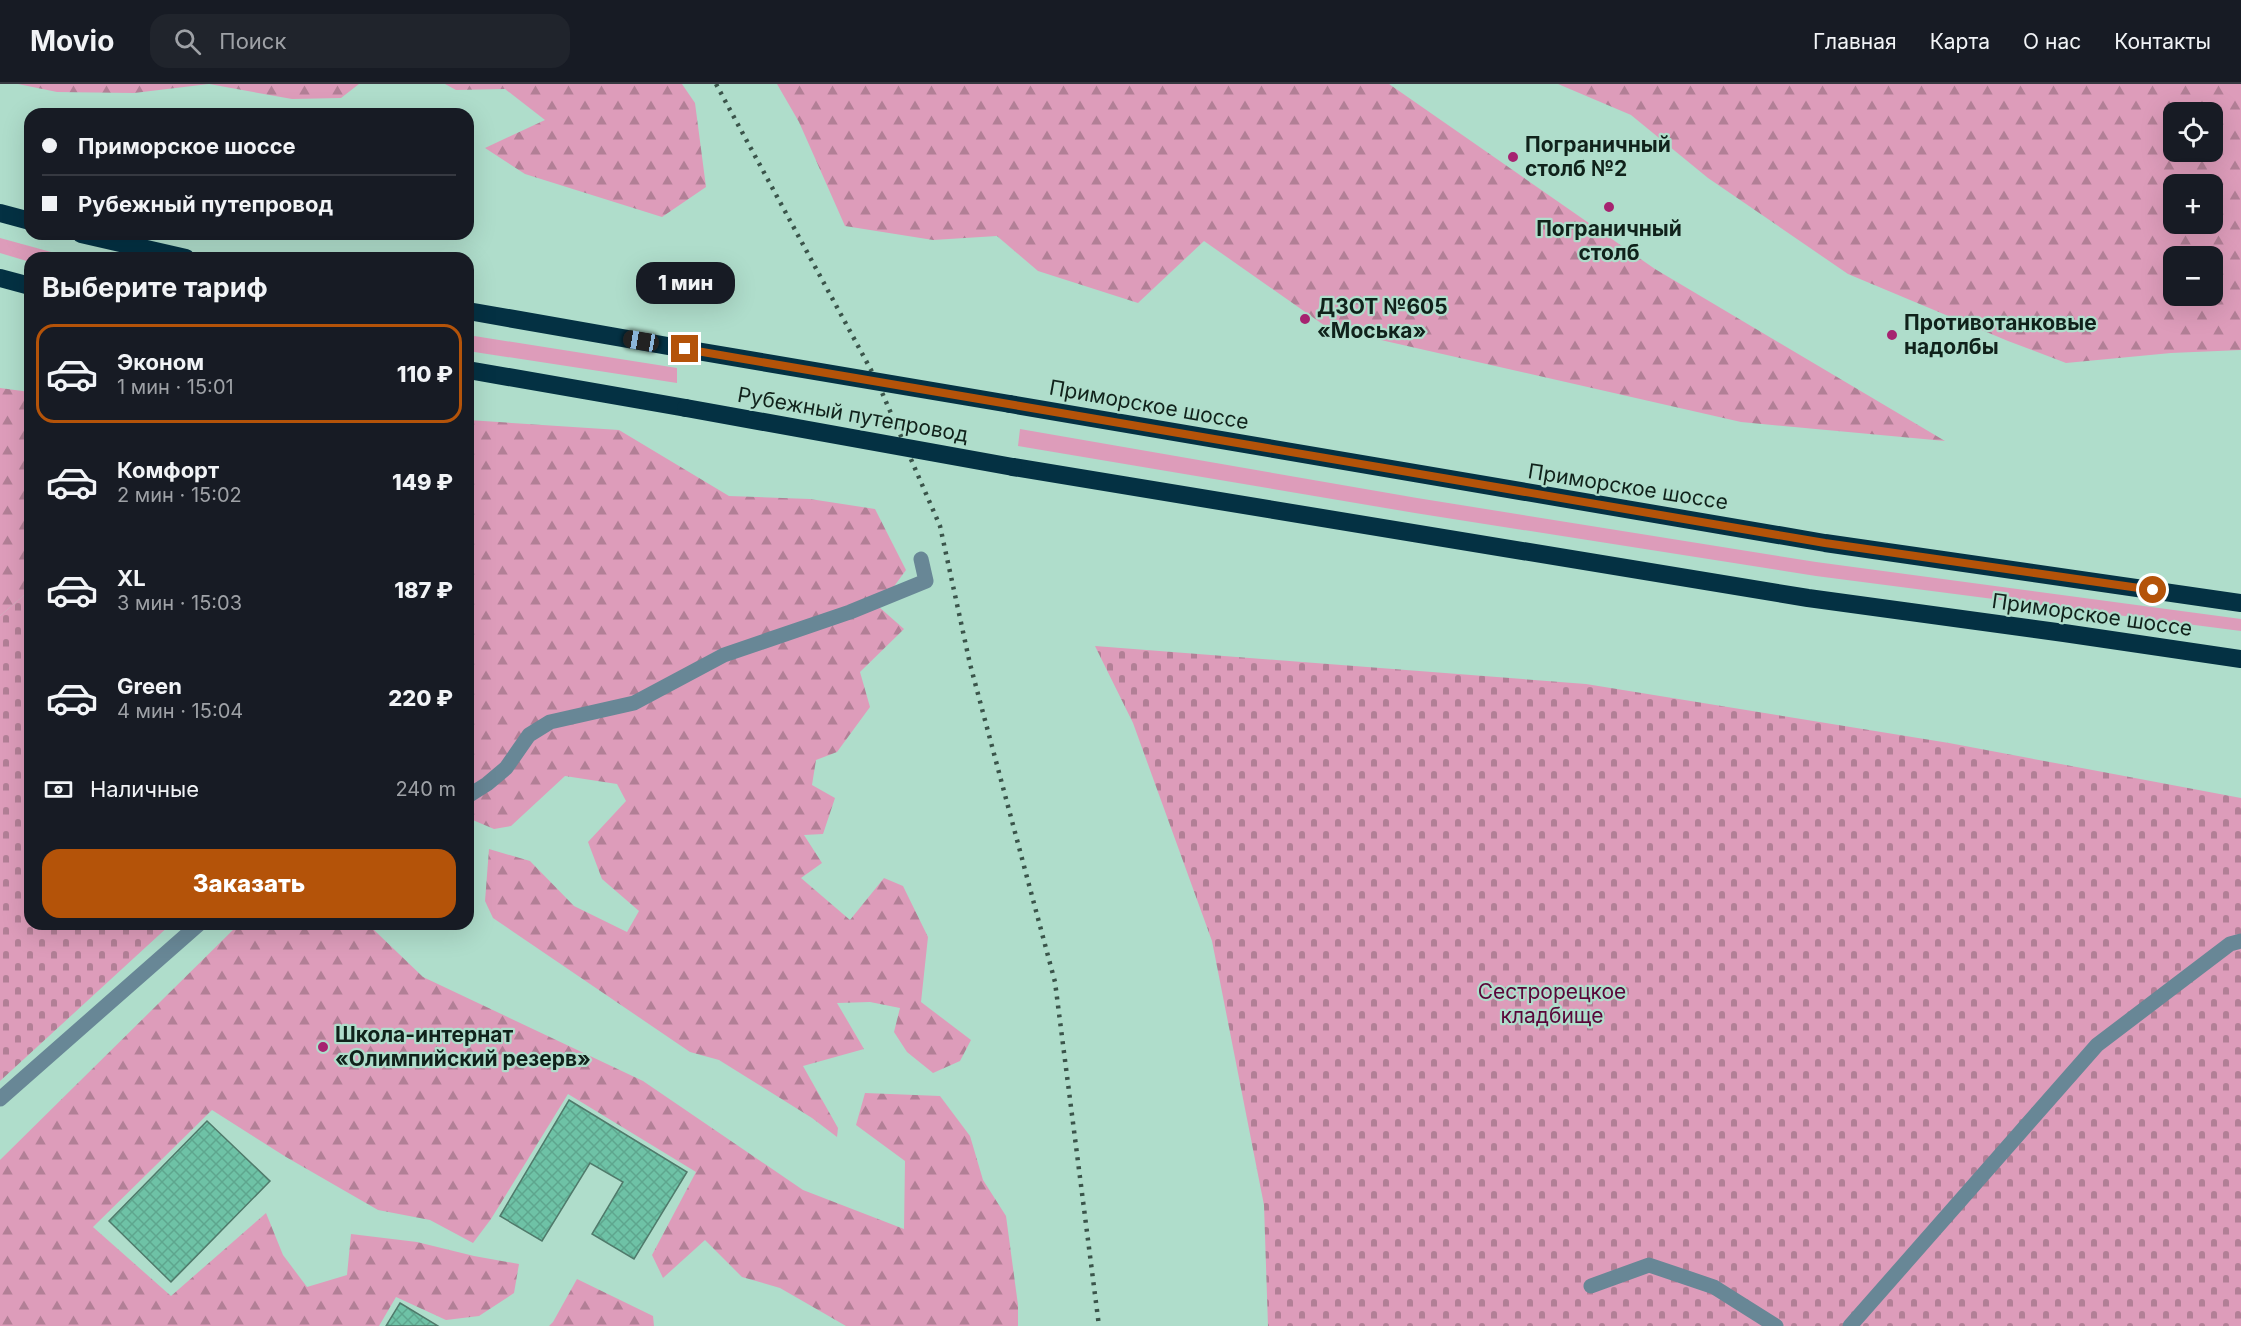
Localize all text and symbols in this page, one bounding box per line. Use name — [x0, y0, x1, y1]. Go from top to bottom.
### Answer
search box — [150, 14, 570, 68]
text: Movio — [30, 24, 114, 58]
icon: search — [171, 25, 204, 58]
text: Поиск — [219, 28, 286, 54]
text: Главная — [1813, 29, 1897, 54]
text: Карта — [1930, 29, 1990, 54]
text: О нас — [2023, 29, 2081, 54]
text: Контакты — [2114, 29, 2211, 54]
map controls — [2163, 102, 2223, 306]
button: locate — [2163, 102, 2223, 162]
place label: Пограничный столб №2 — [1525, 132, 1671, 181]
text: Приморское шоссе — [78, 133, 296, 159]
marker: Пограничный столб №2 — [1506, 150, 1520, 164]
button: + — [2163, 174, 2223, 234]
text: Рубежный путепровод — [78, 191, 333, 217]
marker: Пограничный столб — [1602, 200, 1616, 214]
place label: Пограничный столб — [1536, 216, 1682, 265]
button: − — [2163, 246, 2223, 306]
callout: 1 мин — [636, 262, 734, 304]
text: Выберите тариф — [42, 271, 268, 304]
text: 1 мин — [658, 271, 713, 295]
place label: ДЗОТ №605 «Моська» — [1317, 294, 1448, 343]
place label: Противотанковые надолбы — [1904, 310, 2097, 359]
marker: ДЗОТ №605 «Моська» — [1298, 312, 1312, 326]
marker: Противотанковые надолбы — [1885, 328, 1899, 342]
car — [622, 329, 660, 353]
route end — [671, 335, 698, 362]
icon: car — [45, 347, 99, 401]
text: Эконом — [117, 349, 204, 375]
text: 110 ₽ — [397, 361, 453, 387]
text: 1 мин · 15:01 — [117, 375, 234, 399]
street label: Приморское шоссе — [1047, 375, 1251, 434]
street label: Рубежный путепровод — [736, 382, 970, 447]
icon: car — [45, 455, 99, 509]
text: Комфорт — [117, 457, 219, 483]
street label: Приморское шоссе — [1526, 458, 1730, 515]
text: 149 ₽ — [392, 469, 453, 495]
text: 2 мин · 15:02 — [117, 483, 242, 507]
icon: car — [45, 563, 99, 617]
text: XL — [117, 565, 146, 591]
route start — [2139, 576, 2166, 603]
text: 187 ₽ — [394, 577, 453, 603]
street label: Приморское шоссе — [1990, 588, 2194, 641]
text: 3 мин · 15:03 — [117, 591, 242, 615]
icon: car — [45, 671, 99, 725]
text: Green — [117, 673, 182, 699]
text: 220 ₽ — [388, 685, 453, 711]
text: 4 мин · 15:04 — [117, 699, 243, 723]
icon: cash — [42, 773, 75, 806]
text: Наличные — [90, 776, 199, 802]
text: 240 m — [395, 777, 456, 801]
button: Заказать — [42, 849, 456, 918]
park label: Сестрорецкое кладбище — [1478, 979, 1626, 1028]
place label: Школа-интернат «Олимпийский резерв» — [335, 1022, 591, 1071]
marker: Школа-интернат «Олимпийский резерв» — [316, 1040, 330, 1054]

